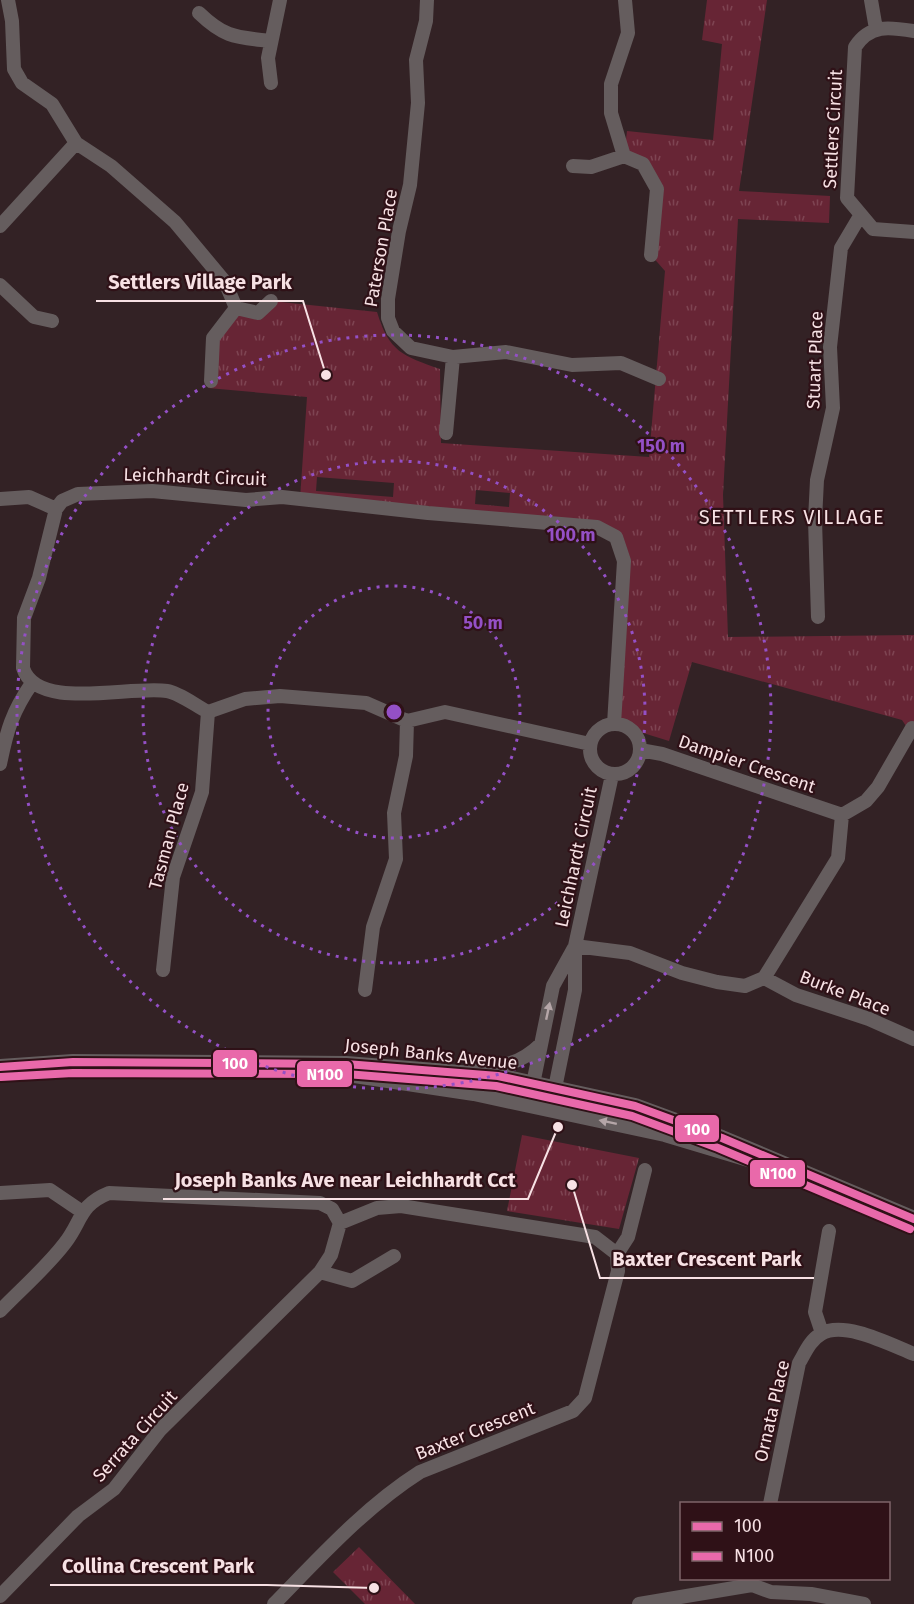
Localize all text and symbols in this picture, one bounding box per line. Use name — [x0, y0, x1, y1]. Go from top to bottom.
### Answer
street label: Settlers Circuit — [819, 68, 847, 189]
street label: Paterson Place — [360, 187, 402, 309]
callout: Settlers Village Park — [96, 263, 303, 301]
text: Settlers Village Park — [108, 270, 293, 294]
street label: Stuart Place — [802, 311, 828, 409]
text: 150 m — [637, 435, 685, 457]
street label: Leichhardt Circuit — [123, 464, 268, 491]
district label: SETTLERS VILLAGE — [699, 505, 885, 529]
text: 100 m — [547, 524, 595, 546]
text: 50 m — [463, 612, 503, 634]
centre of rings — [384, 702, 404, 722]
street label: Dampier Crescent — [676, 730, 819, 798]
street label: Tasman Place — [144, 780, 194, 892]
street label: Leichhardt Circuit — [550, 784, 602, 929]
street label: Burke Place — [797, 966, 893, 1020]
one-way arrow — [543, 1002, 553, 1020]
street label: Joseph Banks Avenue — [344, 1034, 518, 1074]
line badge: 100 — [212, 1049, 258, 1078]
text: 100 — [222, 1054, 248, 1073]
line badge: N100 — [296, 1060, 353, 1088]
text: N100 — [307, 1065, 343, 1084]
line badge: 100 — [674, 1114, 720, 1143]
one-way arrow — [598, 1117, 617, 1126]
text: 100 — [684, 1120, 710, 1139]
line badge: N100 — [749, 1159, 806, 1188]
callout: Joseph Banks Ave near Leichhardt Cct — [163, 1161, 528, 1199]
text: N100 — [760, 1164, 796, 1183]
text: Joseph Banks Ave near Leichhardt Cct — [173, 1168, 516, 1192]
callout: Baxter Crescent Park — [600, 1240, 814, 1278]
text: Baxter Crescent Park — [612, 1247, 803, 1271]
street label: Ornata Place — [750, 1358, 794, 1464]
street label: Serrata Circuit — [88, 1385, 182, 1486]
street label: Baxter Crescent — [412, 1397, 538, 1465]
legend — [680, 1502, 890, 1580]
text: 100 — [734, 1515, 762, 1537]
text: N100 — [734, 1545, 774, 1567]
callout: Collina Crescent Park — [50, 1547, 267, 1585]
text: Collina Crescent Park — [62, 1554, 255, 1578]

